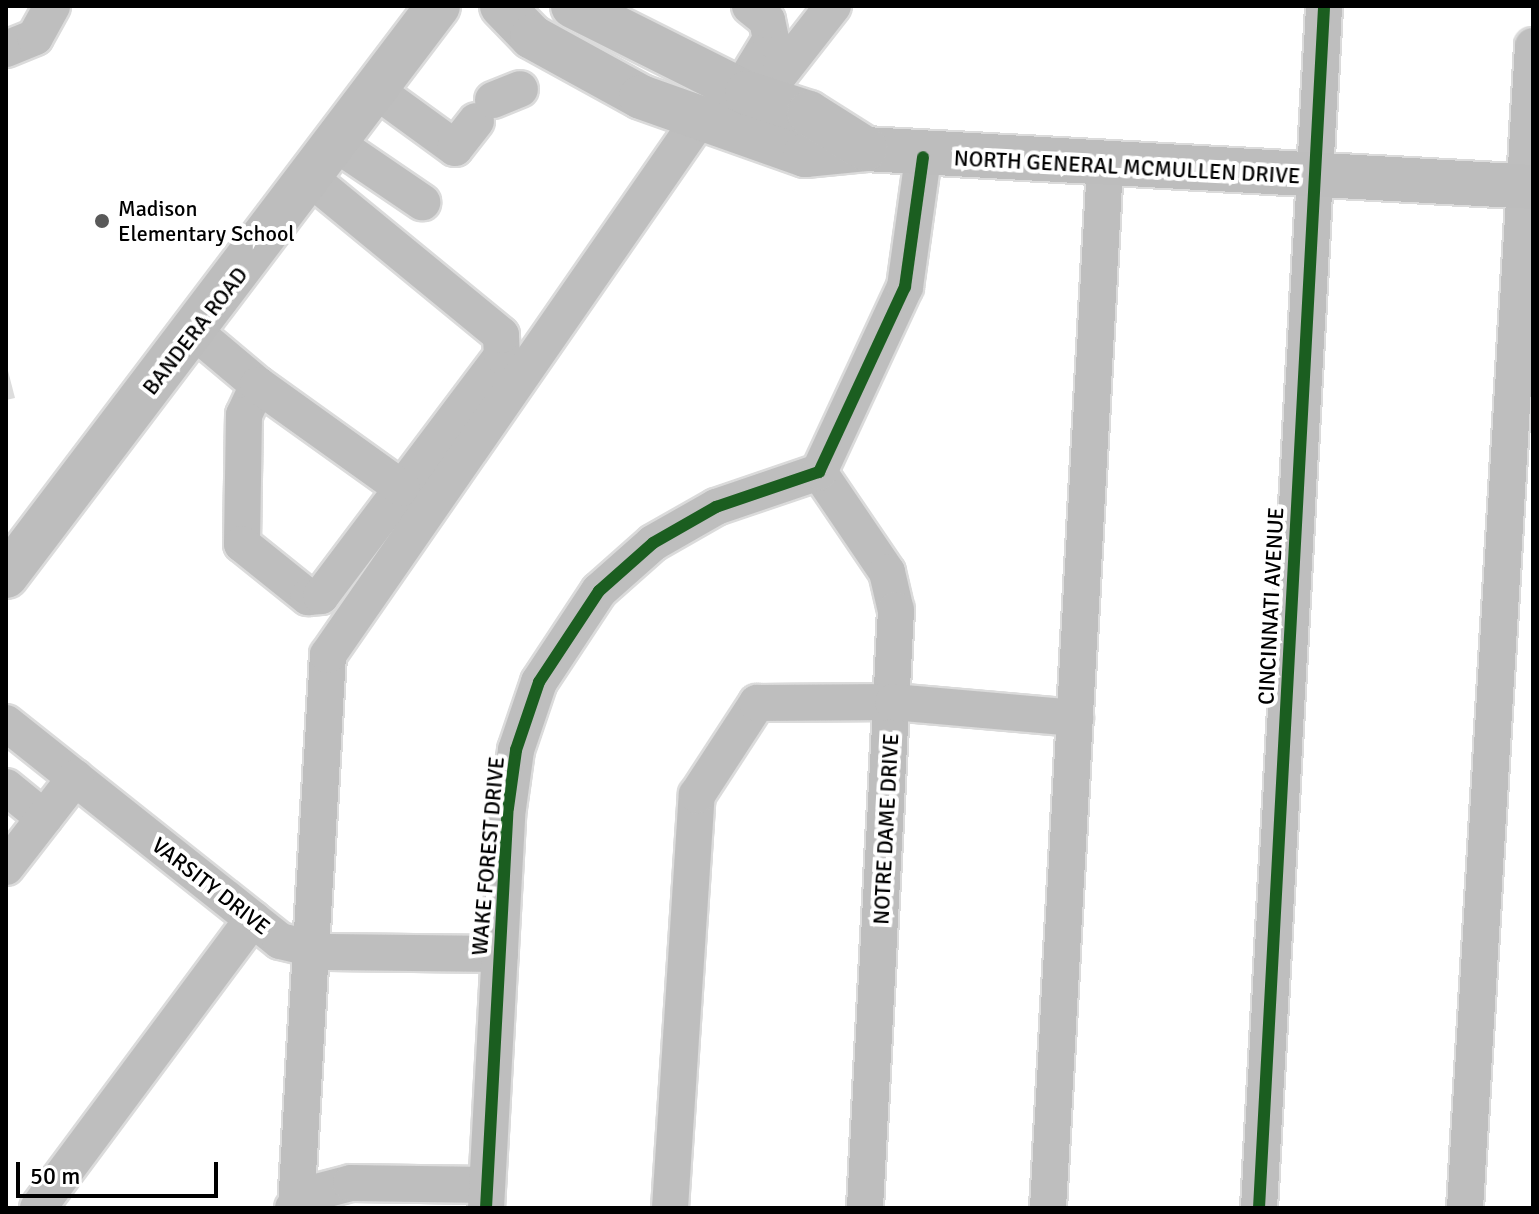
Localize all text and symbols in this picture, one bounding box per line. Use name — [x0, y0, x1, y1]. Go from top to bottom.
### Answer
street label: NORTH GENERAL MCMULLEN DRIVE — [953, 145, 1301, 189]
place label: Madison Elementary School — [118, 195, 295, 246]
marker: Madison Elementary School — [93, 212, 111, 230]
street label: BANDERA ROAD — [137, 262, 253, 400]
street label: CINCINNATI AVENUE — [1253, 506, 1289, 706]
street label: NOTRE DAME DRIVE — [868, 733, 904, 925]
street label: WAKE FOREST DRIVE — [466, 755, 510, 957]
street label: VARSITY DRIVE — [147, 832, 275, 940]
scale bar — [20, 1146, 222, 1196]
text: 50 m — [30, 1161, 80, 1191]

